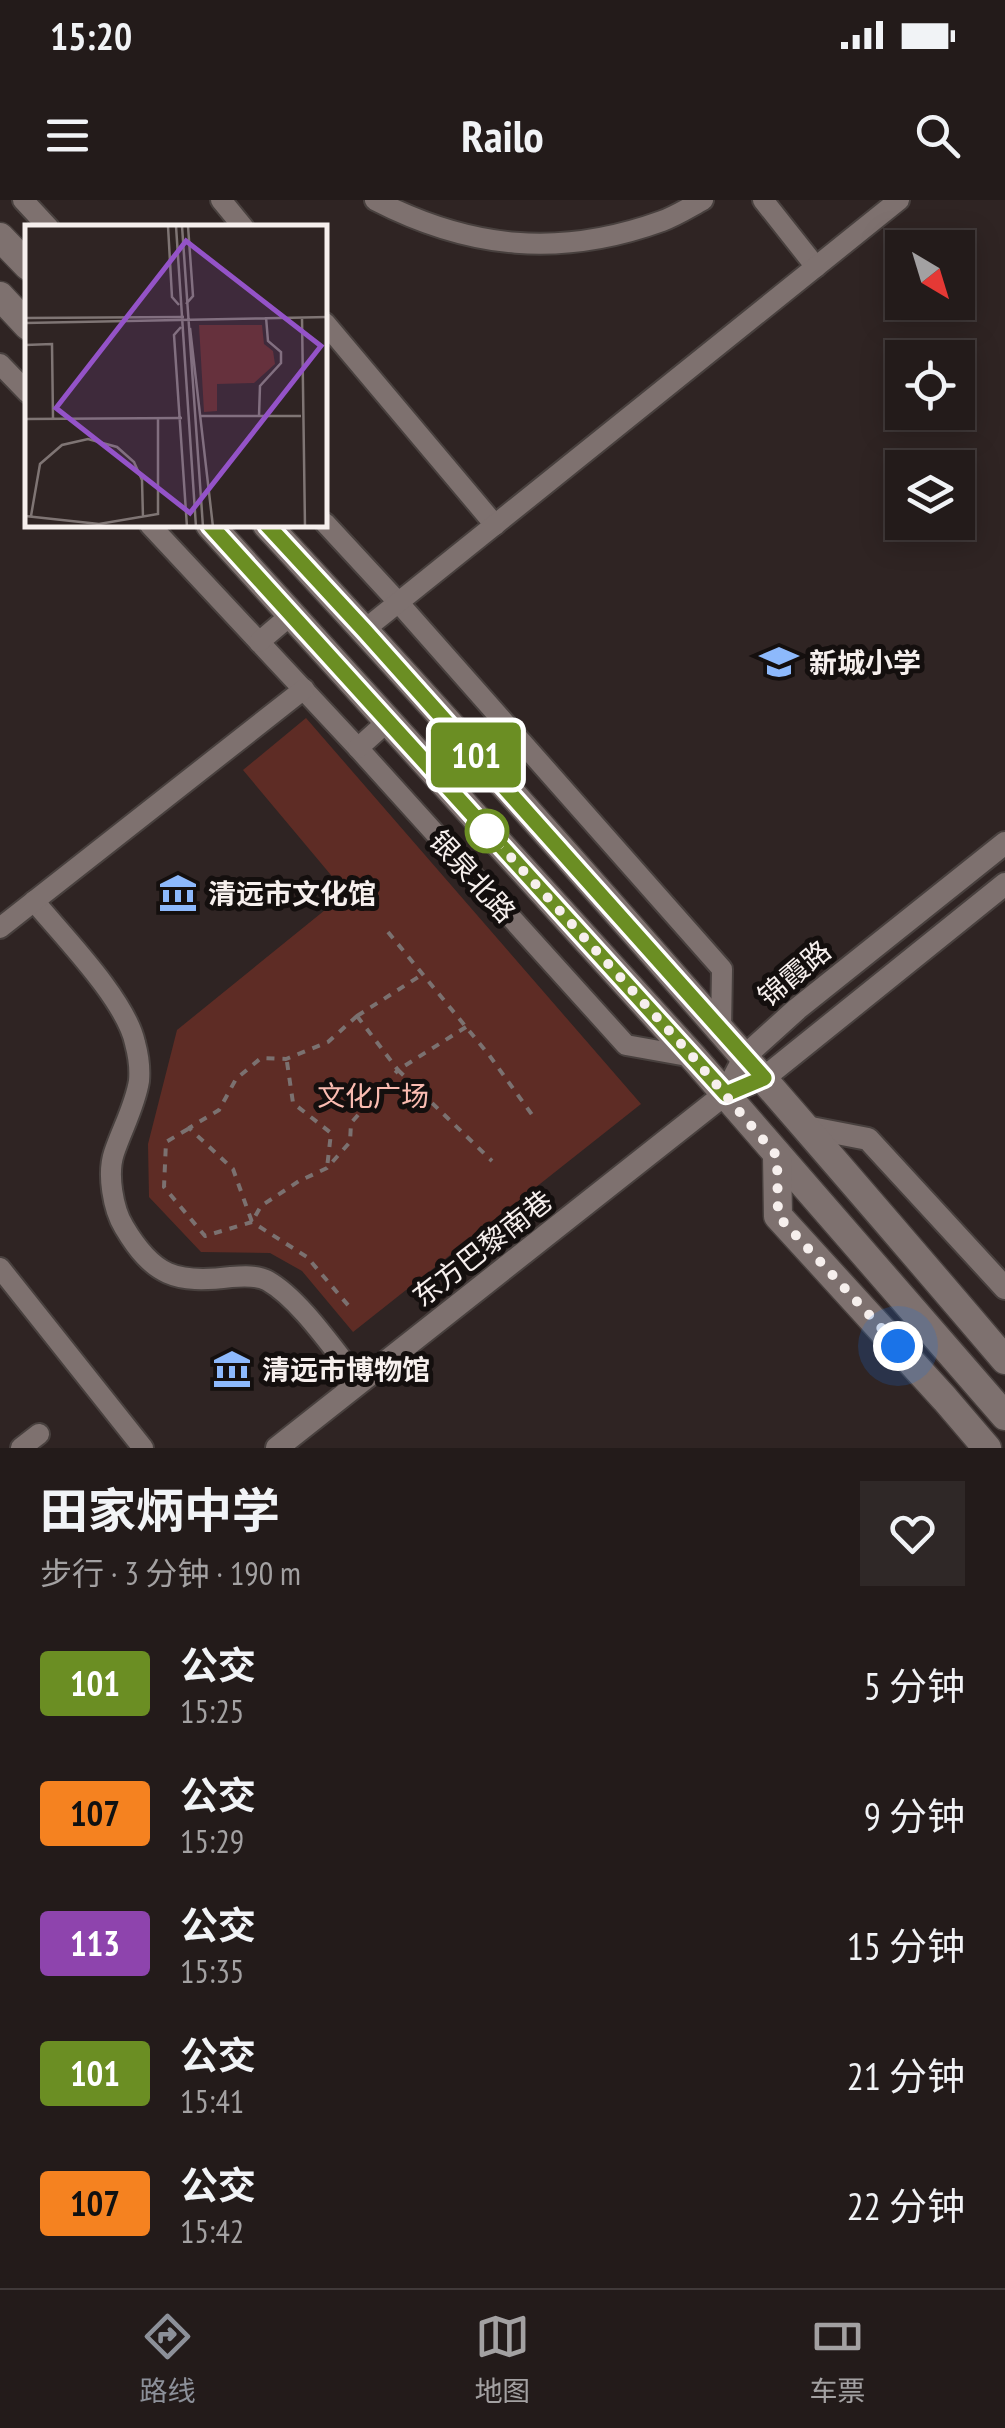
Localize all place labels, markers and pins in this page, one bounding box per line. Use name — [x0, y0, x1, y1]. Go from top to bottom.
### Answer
school or university icon: 新城小学 — [758, 641, 800, 683]
place label: 新城小学 — [809, 644, 921, 681]
unlabelled marker — [466, 810, 508, 852]
museum icon: 清远市文化馆 — [157, 872, 199, 914]
place label: 清远市文化馆 — [208, 875, 376, 912]
museum icon: 清远市博物馆 — [211, 1348, 253, 1390]
place label: 清远市博物馆 — [262, 1351, 430, 1388]

